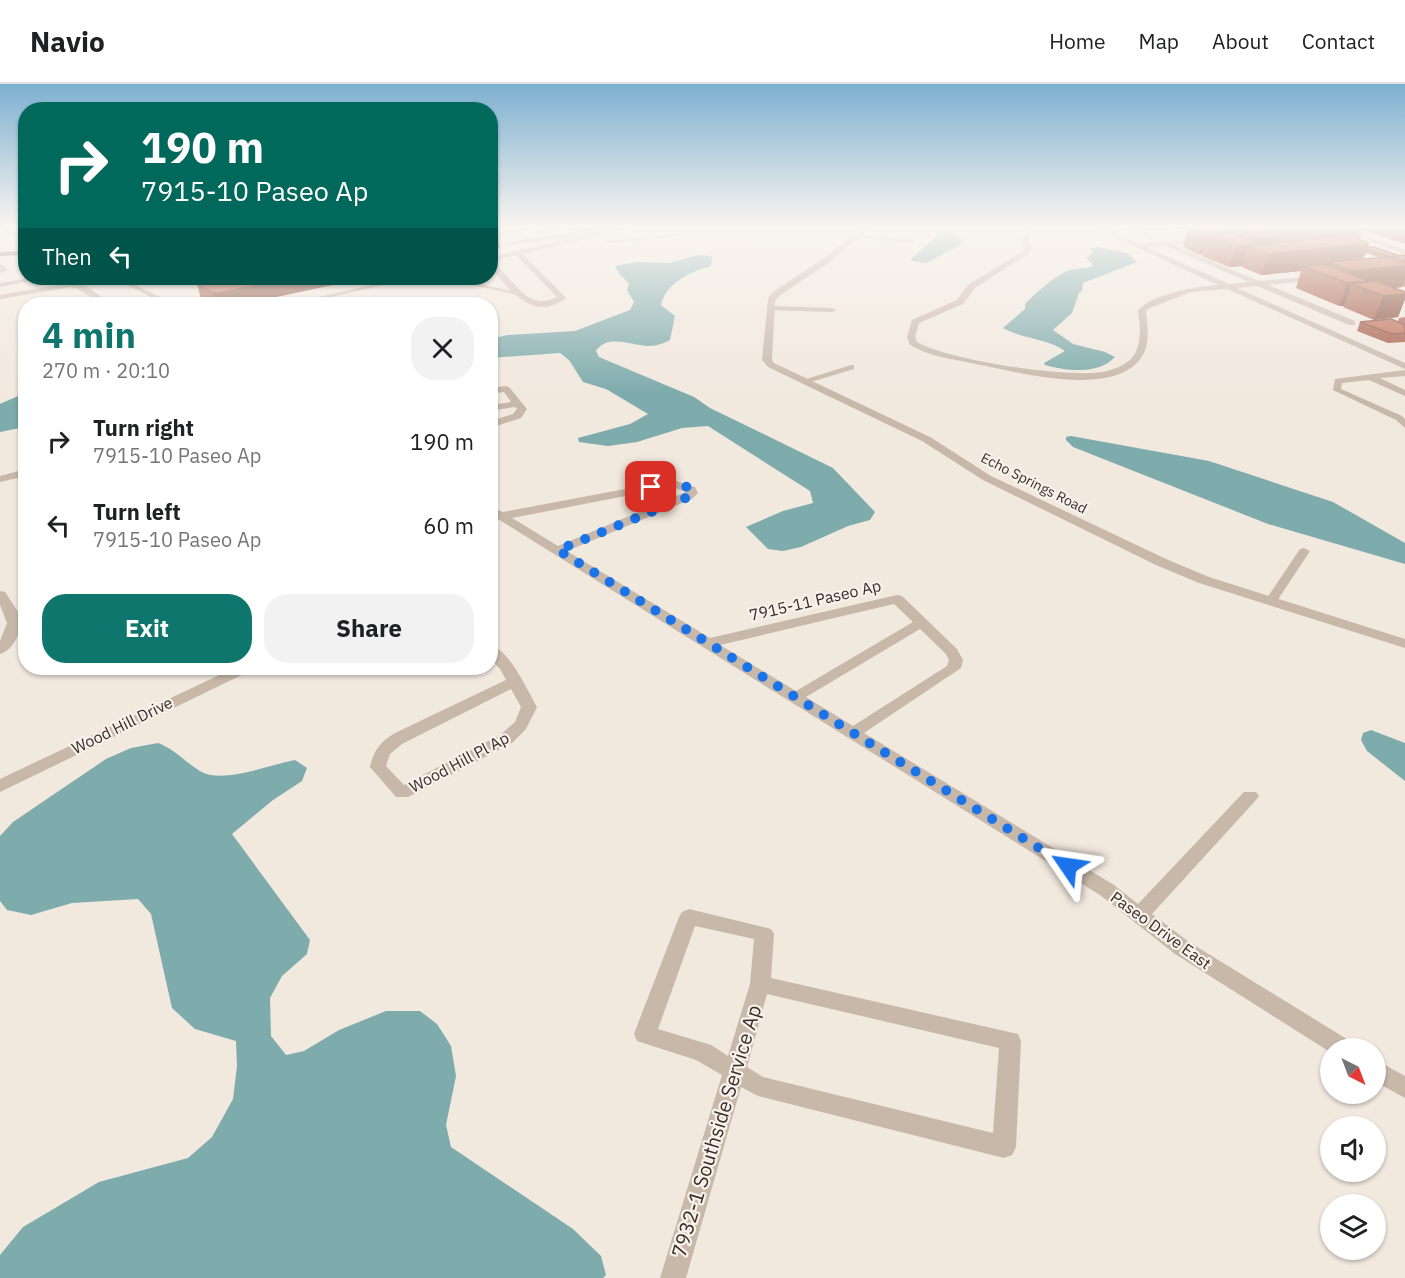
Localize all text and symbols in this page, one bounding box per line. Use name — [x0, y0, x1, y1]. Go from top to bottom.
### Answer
text: Navio — [30, 23, 105, 60]
text: Home — [1049, 27, 1106, 55]
text: Map — [1139, 27, 1179, 55]
text: About — [1212, 27, 1269, 55]
text: Contact — [1302, 27, 1375, 55]
text: 190 m — [141, 120, 264, 175]
icon: right — [42, 126, 120, 204]
text: 7915-10 Paseo Ap — [141, 173, 368, 208]
icon: left — [104, 240, 137, 273]
text: Then — [42, 242, 92, 271]
text: 4 min — [42, 311, 136, 358]
button: close — [411, 317, 474, 380]
text: 270 m · 20:10 — [42, 357, 170, 384]
text: Turn right — [93, 413, 194, 442]
icon: right — [42, 425, 75, 458]
text: 190 m — [410, 427, 474, 456]
text: 7915-10 Paseo Ap — [93, 442, 261, 469]
street label: Echo Springs Road — [978, 448, 1090, 518]
pin — [625, 461, 676, 512]
icon: arrive — [634, 470, 667, 503]
text: Turn left — [93, 497, 181, 526]
icon: left — [42, 509, 75, 542]
text: 60 m — [423, 511, 474, 540]
text: 7915-10 Paseo Ap — [93, 526, 261, 553]
street label: 7915-11 Paseo Ap — [747, 575, 883, 625]
button: Exit — [42, 594, 252, 663]
button: Share — [264, 594, 474, 663]
street label: Wood Hill Drive — [68, 692, 176, 758]
street label: Wood Hill Pl Ap — [406, 727, 512, 797]
position arrow — [1036, 834, 1100, 898]
street label: Paseo Drive East — [1107, 887, 1215, 973]
street label: 7932-1 Southside Service Ap — [665, 1002, 767, 1260]
north arrow — [1320, 1038, 1386, 1104]
map controls — [1320, 1038, 1386, 1260]
button: sound — [1320, 1116, 1386, 1182]
button: layers — [1320, 1194, 1386, 1260]

